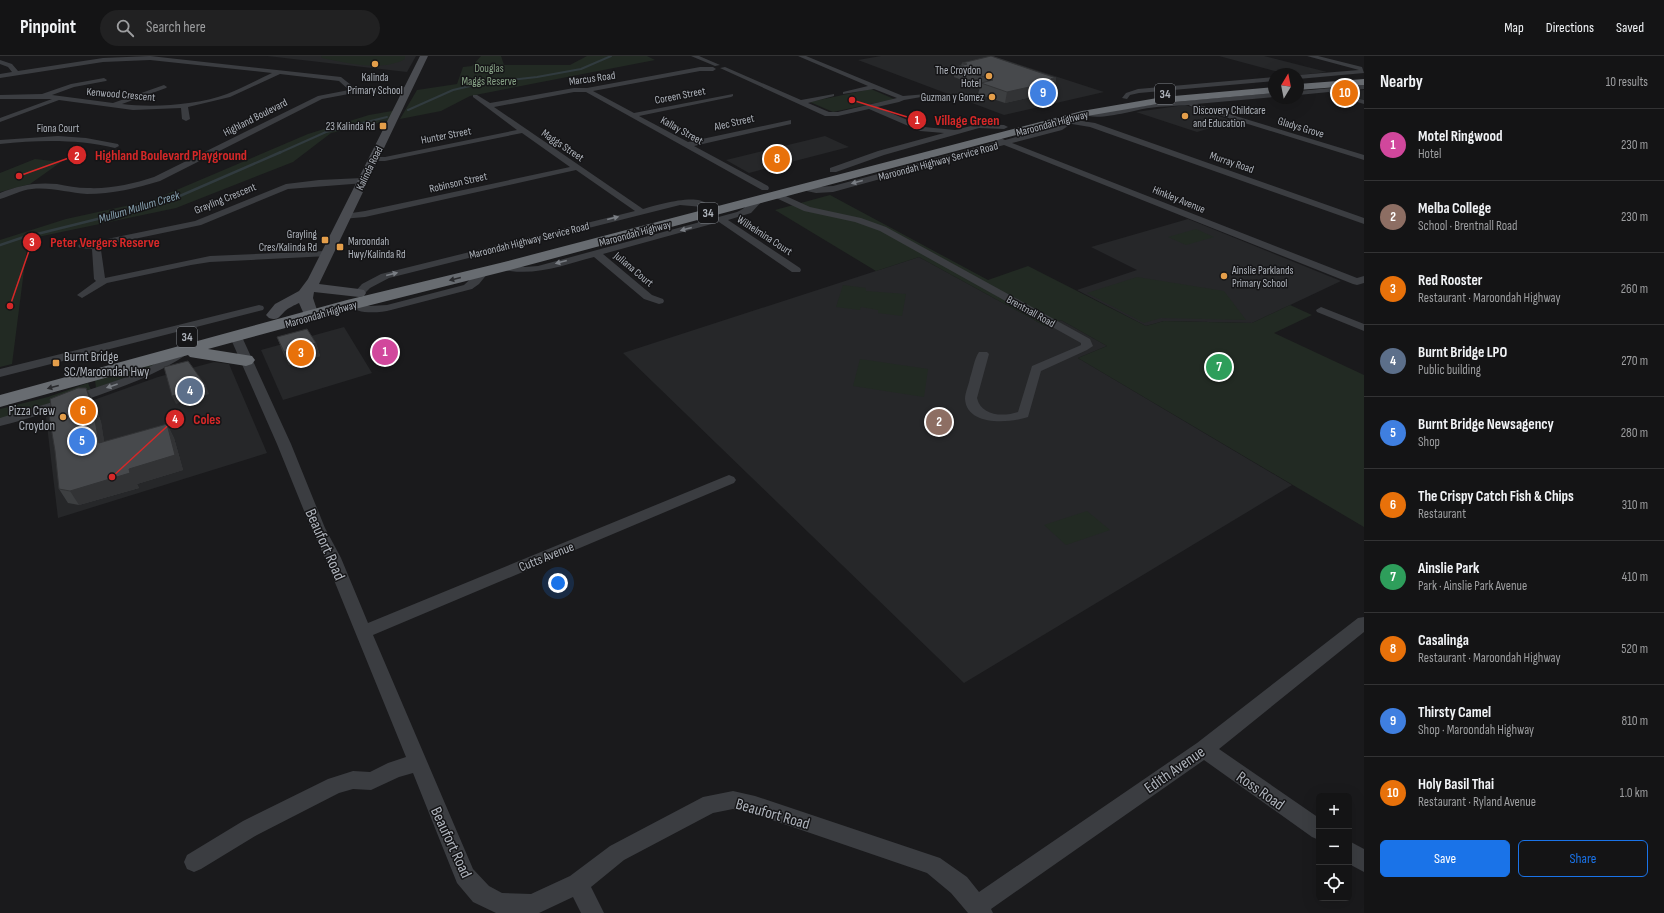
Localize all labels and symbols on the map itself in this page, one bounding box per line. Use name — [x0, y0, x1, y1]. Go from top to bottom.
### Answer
marker: Kalinda Primary School — [370, 59, 380, 69]
park label: Douglas Maggs Reserve — [462, 62, 516, 88]
place label: The Croydon Hotel — [935, 64, 981, 90]
north arrow — [1268, 68, 1304, 104]
street label: Marcus Road — [568, 69, 617, 88]
place label: Kalinda Primary School — [347, 71, 403, 97]
marker: The Croydon Hotel — [984, 71, 994, 81]
pin: 9 — [1030, 78, 1056, 108]
pin: 10 — [1332, 78, 1358, 108]
street label: Coreen Street — [654, 84, 707, 107]
road number: 34 — [1155, 84, 1175, 104]
street label: Kenwood Crescent — [86, 85, 157, 104]
place label: Guzman y Gomez — [921, 91, 984, 104]
marker: Guzman y Gomez — [987, 92, 997, 102]
street label: Highland Boulevard — [221, 95, 290, 139]
place label: Discovery Childcare and Education — [1193, 104, 1266, 130]
callout: Village Green — [907, 107, 1008, 133]
street label: Maroondah Highway — [1015, 107, 1090, 139]
street label: Alec Street — [712, 111, 756, 134]
marker: Discovery Childcare and Education — [1180, 111, 1190, 121]
text: Village Green — [935, 112, 999, 129]
street label: Kallay Street — [658, 113, 706, 148]
text: 1 — [915, 113, 920, 128]
street label: Gladys Grove — [1276, 114, 1326, 141]
place label: 23 Kalinda Rd — [326, 120, 375, 133]
marker: 23 Kalinda Rd — [378, 121, 388, 131]
street label: Fiona Court — [37, 122, 80, 135]
street label: Hunter Street — [420, 124, 473, 147]
street label: Maggs Street — [539, 126, 587, 165]
street label: Maroondah Highway Service Road — [877, 139, 1000, 184]
callout: Highland Boulevard Playground — [67, 142, 255, 168]
street label: Kalinda Road — [353, 144, 386, 192]
pin: 8 — [764, 144, 790, 174]
text: Highland Boulevard Playground — [95, 147, 247, 164]
text: 2 — [74, 149, 80, 164]
street label: Murray Road — [1208, 149, 1256, 176]
street label: Robinson Street — [428, 169, 489, 195]
one-way arrow — [851, 179, 863, 185]
street label: Grayling Crescent — [192, 180, 259, 217]
street label: Hinkley Avenue — [1150, 183, 1207, 216]
water label: Mullum Mullum Creek — [97, 188, 182, 227]
road number: 34 — [698, 203, 718, 223]
street label: Wilhelmina Court — [735, 213, 795, 258]
one-way arrow — [607, 215, 620, 221]
street label: Maroondah Highway — [598, 217, 673, 249]
street label: Maroondah Highway Service Road — [468, 219, 591, 262]
one-way arrow — [680, 226, 692, 232]
place label: Grayling Cres/Kalinda Rd — [259, 228, 318, 254]
callout: Peter Vergers Reserve — [22, 229, 168, 255]
text: Peter Vergers Reserve — [50, 234, 160, 251]
text: 3 — [29, 235, 35, 250]
marker: Grayling Cres/Kalinda Rd — [320, 235, 330, 245]
place label: Maroondah Hwy/Kalinda Rd — [348, 235, 406, 261]
marker: Maroondah Hwy/Kalinda Rd — [335, 242, 345, 252]
street label: Juliana Court — [611, 249, 656, 290]
one-way arrow — [554, 260, 567, 266]
place label: Ainslie Parklands Primary School — [1231, 264, 1294, 290]
one-way arrow — [386, 271, 399, 277]
marker: Ainslie Parklands Primary School — [1219, 271, 1229, 281]
one-way arrow — [449, 277, 461, 283]
street label: Brentnall Road — [1004, 293, 1058, 330]
street label: Maroondah Highway — [284, 298, 359, 331]
road number: 34 — [177, 327, 197, 347]
pin: 1 — [372, 337, 398, 367]
pin: 3 — [288, 338, 314, 368]
place label: Burnt Bridge SC/Maroondah Hwy — [64, 349, 149, 380]
pin: 7 — [1206, 352, 1232, 382]
marker: Burnt Bridge SC/Maroondah Hwy — [51, 358, 61, 368]
pin: 4 — [177, 376, 203, 406]
one-way arrow — [106, 383, 118, 389]
one-way arrow — [47, 384, 59, 390]
pin: 6 — [70, 396, 96, 426]
place label: Pizza Crew Croydon — [8, 403, 56, 434]
callout: Coles — [165, 406, 228, 432]
pin: 2 — [926, 407, 952, 437]
text: Coles — [193, 411, 221, 428]
marker: Pizza Crew Croydon — [58, 412, 68, 422]
text: 4 — [172, 412, 178, 427]
pin: 5 — [69, 426, 95, 456]
street label: Beaufort Road — [300, 506, 349, 583]
street label: Cutts Avenue — [516, 539, 576, 575]
your location — [548, 573, 568, 593]
street label: Edith Avenue — [1141, 743, 1209, 798]
street label: Ross Road — [1232, 768, 1288, 815]
street label: Beaufort Road — [733, 795, 812, 834]
street label: Beaufort Road — [426, 804, 475, 881]

